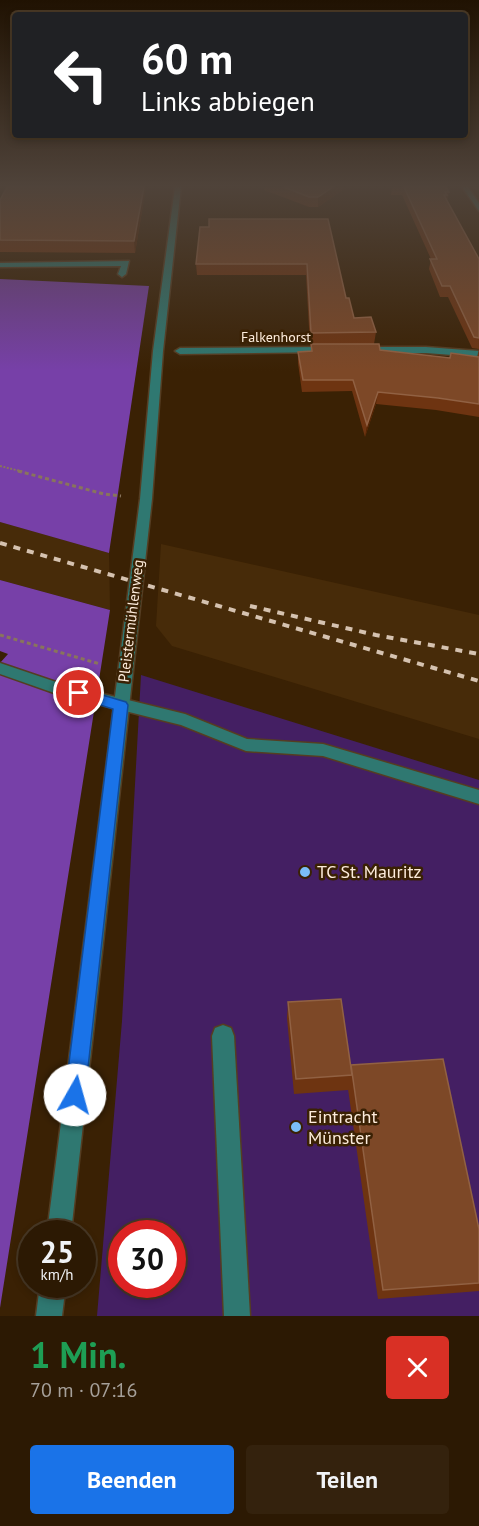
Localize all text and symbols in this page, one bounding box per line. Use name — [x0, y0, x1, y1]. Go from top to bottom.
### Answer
text: 60 m — [141, 31, 233, 86]
icon: left — [42, 36, 120, 114]
text: Links abbiegen — [141, 84, 315, 118]
street label: Falkenhorst — [241, 328, 311, 346]
street label: Pleistermühlenweg — [114, 559, 147, 683]
pin — [53, 667, 104, 718]
icon: arrive — [62, 676, 95, 709]
place label: TC St. Mauritz — [317, 860, 422, 883]
marker: TC St. Mauritz — [298, 865, 312, 879]
position arrow — [43, 1063, 107, 1127]
place label: Eintracht Münster — [308, 1105, 378, 1149]
marker: Eintracht Münster — [289, 1120, 303, 1134]
speed limit sign: 30 — [108, 1220, 186, 1298]
text: 25 — [40, 1232, 74, 1271]
text: km/h — [41, 1265, 73, 1284]
text: 1 Min. — [30, 1331, 126, 1378]
button: close — [386, 1336, 449, 1399]
text: 70 m · 07:16 — [30, 1377, 137, 1403]
button: Beenden — [30, 1445, 234, 1514]
button: Teilen — [246, 1445, 449, 1514]

